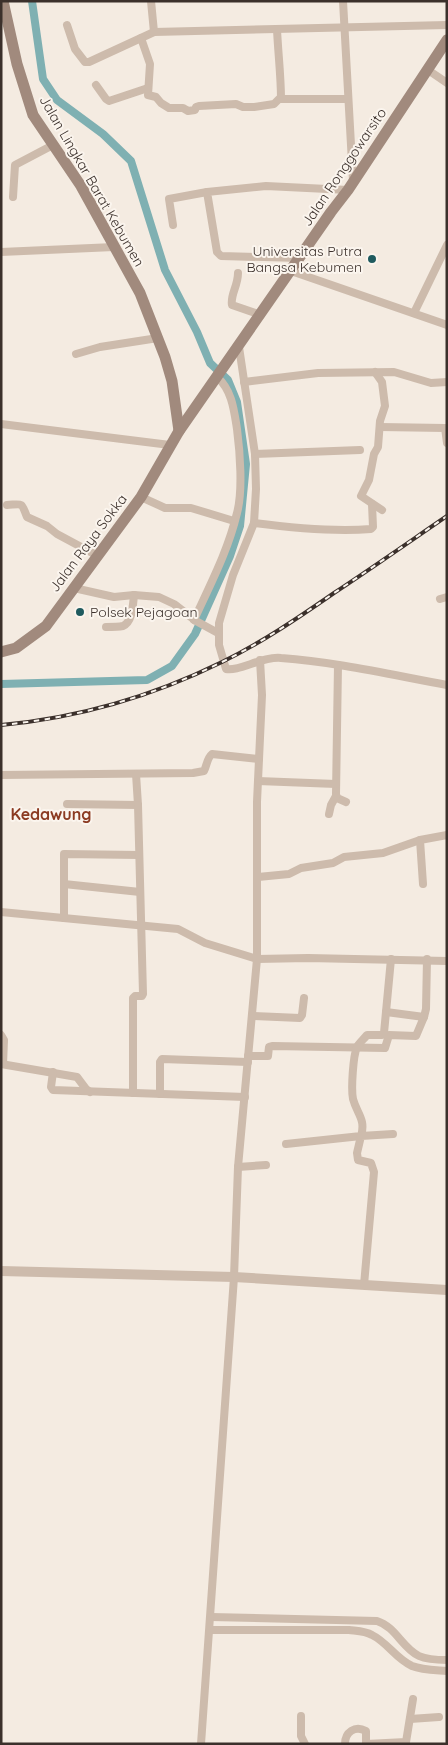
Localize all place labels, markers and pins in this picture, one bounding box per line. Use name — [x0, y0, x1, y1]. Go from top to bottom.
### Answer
place label: Universitas Putra Bangsa Kebumen — [246, 242, 362, 276]
marker: Universitas Putra Bangsa Kebumen — [366, 253, 378, 265]
place label: Polsek Pejagoan — [90, 603, 198, 621]
marker: Polsek Pejagoan — [74, 606, 86, 618]

